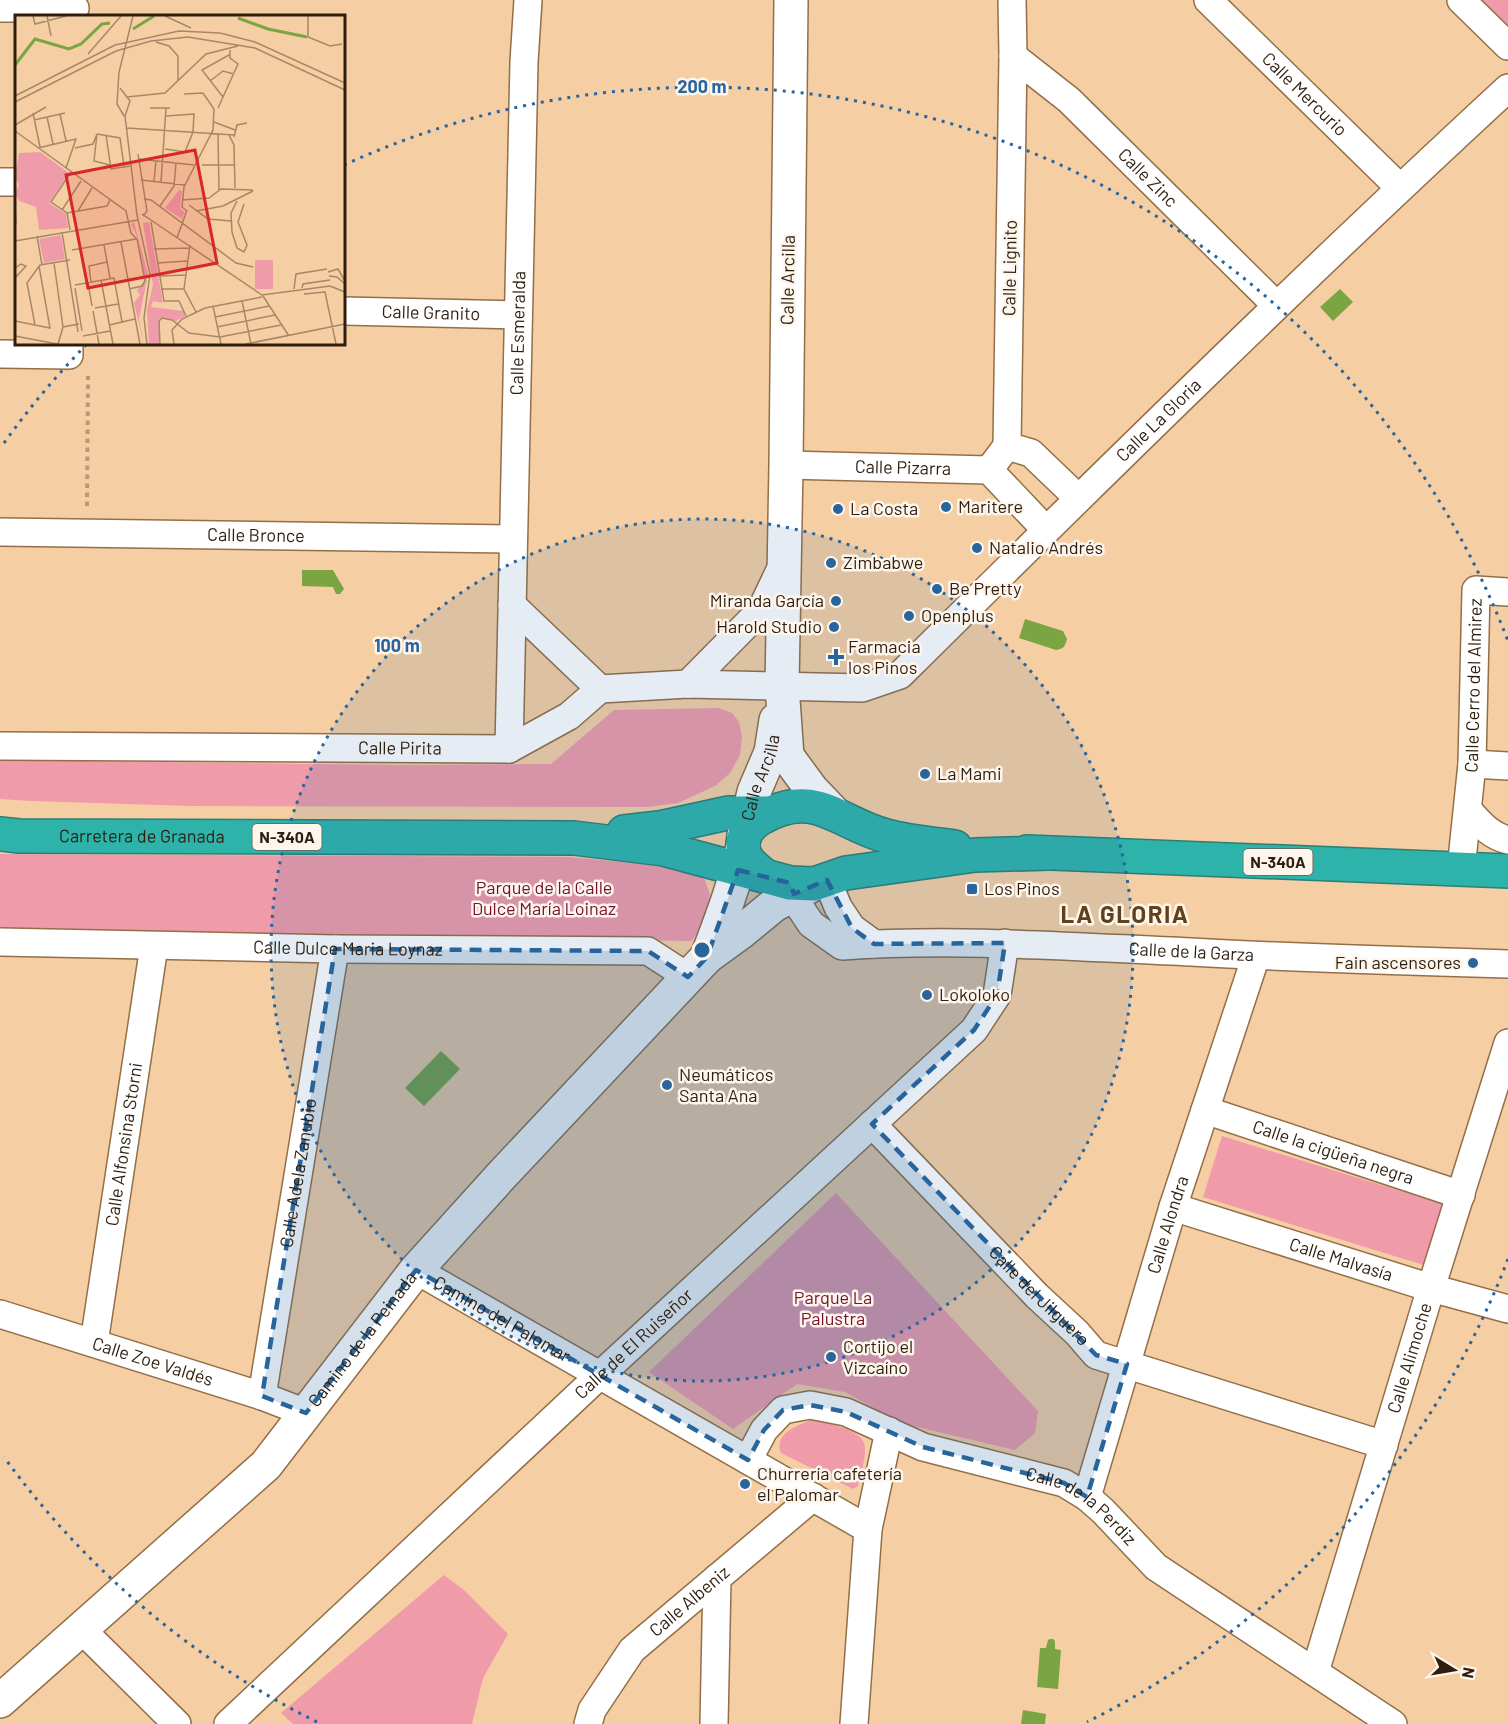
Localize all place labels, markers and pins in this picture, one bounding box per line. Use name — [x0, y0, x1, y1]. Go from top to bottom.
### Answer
place label: Maritere — [958, 495, 1023, 517]
place label: La Costa — [850, 497, 918, 519]
marker: Maritere — [939, 500, 953, 514]
marker: La Costa — [831, 502, 845, 516]
place label: Natalio Andrés — [989, 536, 1103, 558]
marker: Natalio Andrés — [970, 541, 984, 555]
place label: Zimbabwe — [843, 551, 923, 573]
marker: Zimbabwe — [824, 556, 838, 570]
place label: Be Pretty — [949, 577, 1021, 599]
marker: Be Pretty — [930, 582, 944, 596]
place label: Miranda García — [710, 589, 824, 611]
marker: Miranda García — [829, 594, 843, 608]
place label: Openplus — [921, 604, 994, 626]
marker: Openplus — [902, 609, 916, 623]
place label: Harold Studio — [716, 615, 822, 637]
marker: Harold Studio — [827, 620, 841, 634]
place label: Farmacia los Pinos — [848, 635, 921, 678]
marker: Farmacia los Pinos — [829, 650, 843, 664]
place label: La Mami — [937, 762, 1002, 784]
marker: La Mami — [918, 767, 932, 781]
place label: Los Pinos — [984, 877, 1060, 899]
marker: Los Pinos — [965, 882, 979, 896]
centre of rings — [692, 940, 712, 960]
place label: Fain ascensores — [1335, 951, 1461, 973]
marker: Fain ascensores — [1466, 956, 1480, 970]
place label: Lokoloko — [939, 983, 1010, 1005]
marker: Lokoloko — [920, 988, 934, 1002]
place label: Neumáticos Santa Ana — [679, 1063, 773, 1106]
marker: Neumáticos Santa Ana — [660, 1078, 674, 1092]
place label: Cortijo el Vizcaíno — [843, 1335, 913, 1378]
marker: Cortijo el Vizcaíno — [824, 1350, 838, 1364]
place label: Churrería cafetería el Palomar — [757, 1462, 902, 1505]
marker: Churrería cafetería el Palomar — [738, 1477, 752, 1491]

